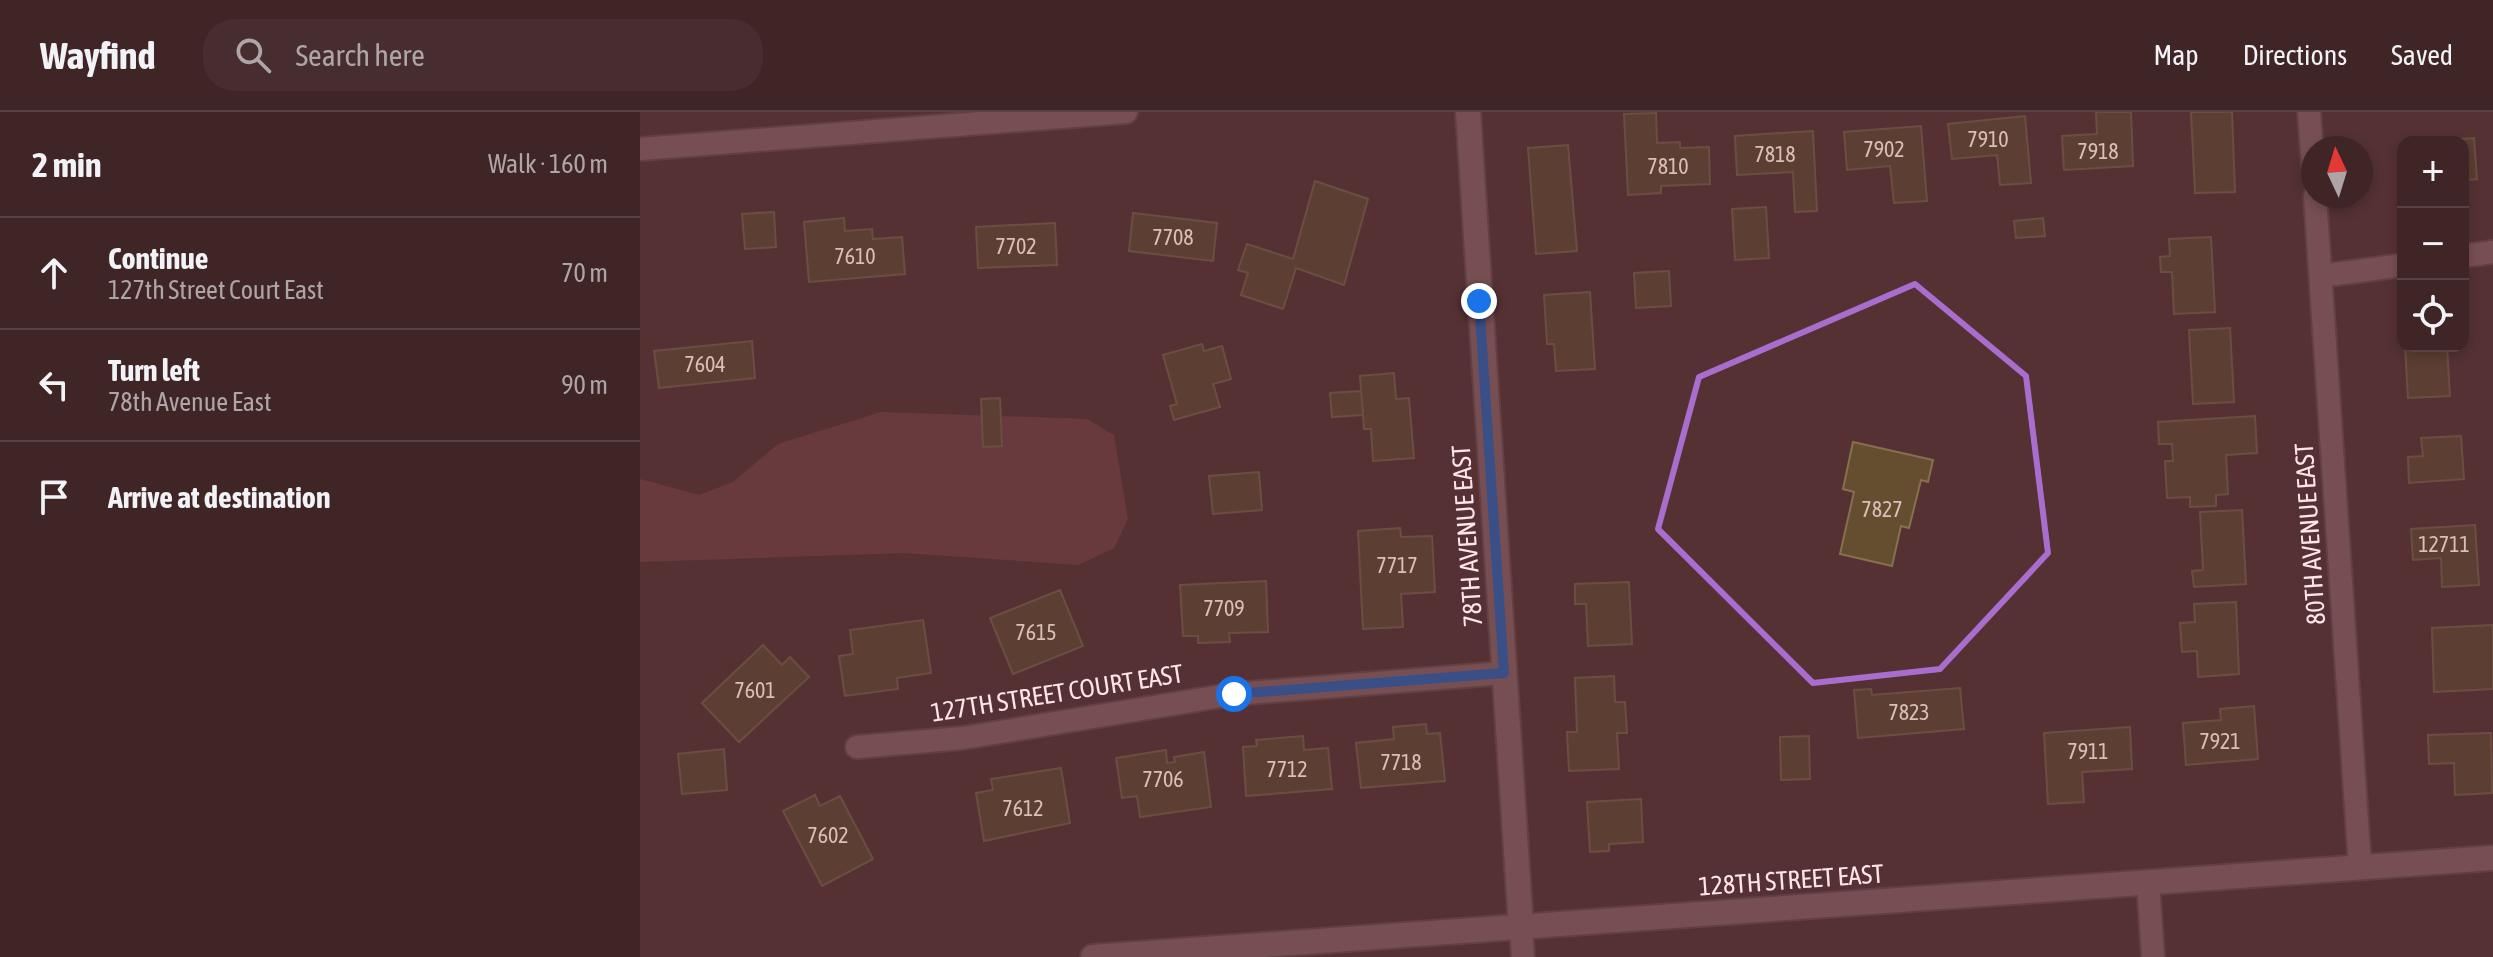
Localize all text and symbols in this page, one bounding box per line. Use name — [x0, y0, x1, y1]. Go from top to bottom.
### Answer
search box — [203, 19, 763, 91]
icon: search — [231, 33, 275, 77]
text: Wayfind — [40, 34, 155, 77]
text: Search here — [295, 38, 425, 72]
text: Map — [2154, 39, 2199, 71]
text: Directions — [2243, 39, 2347, 71]
text: Saved — [2391, 39, 2453, 71]
house number: 7910 — [1967, 126, 2009, 152]
house number: 7902 — [1863, 136, 1905, 162]
north arrow — [2301, 136, 2373, 208]
map controls — [2397, 136, 2469, 352]
button: + — [2397, 136, 2469, 208]
house number: 7918 — [2077, 138, 2119, 164]
house number: 7818 — [1754, 141, 1796, 167]
text: 2 min — [32, 145, 101, 184]
text: Walk · 160 m — [488, 149, 608, 179]
house number: 7810 — [1647, 153, 1689, 179]
button: − — [2397, 208, 2469, 280]
house number: 7708 — [1152, 224, 1194, 250]
house number: 7702 — [995, 233, 1037, 259]
text: Continue — [108, 241, 208, 275]
house number: 7610 — [834, 243, 876, 269]
icon: ahead — [32, 251, 76, 295]
text: 70 m — [561, 258, 608, 288]
text: 127th Street Court East — [108, 275, 324, 305]
button: locate — [2397, 280, 2469, 352]
route end — [1461, 283, 1497, 319]
house number: 7604 — [684, 351, 726, 377]
text: Turn left — [108, 353, 200, 387]
icon: left — [32, 363, 76, 407]
text: 90 m — [561, 370, 608, 400]
text: 78th Avenue East — [108, 387, 271, 417]
street label: 80TH AVENUE EAST — [2289, 442, 2331, 626]
street label: 78TH AVENUE EAST — [1446, 444, 1488, 628]
icon: arrive — [32, 475, 76, 519]
text: Arrive at destination — [108, 480, 330, 514]
house number: 7827 — [1861, 496, 1903, 522]
house number: 12711 — [2418, 531, 2470, 557]
house number: 7717 — [1376, 552, 1418, 578]
house number: 7709 — [1203, 595, 1245, 621]
house number: 7615 — [1015, 619, 1057, 645]
street label: 127TH STREET COURT EAST — [929, 658, 1186, 728]
route start — [1216, 676, 1252, 712]
house number: 7601 — [734, 677, 776, 703]
house number: 7823 — [1888, 699, 1930, 725]
house number: 7921 — [2199, 728, 2241, 754]
house number: 7911 — [2067, 738, 2109, 764]
house number: 7718 — [1380, 749, 1422, 775]
house number: 7712 — [1266, 756, 1308, 782]
house number: 7706 — [1142, 766, 1184, 792]
house number: 7612 — [1002, 795, 1044, 821]
house number: 7602 — [807, 822, 849, 848]
street label: 128TH STREET EAST — [1697, 859, 1885, 901]

